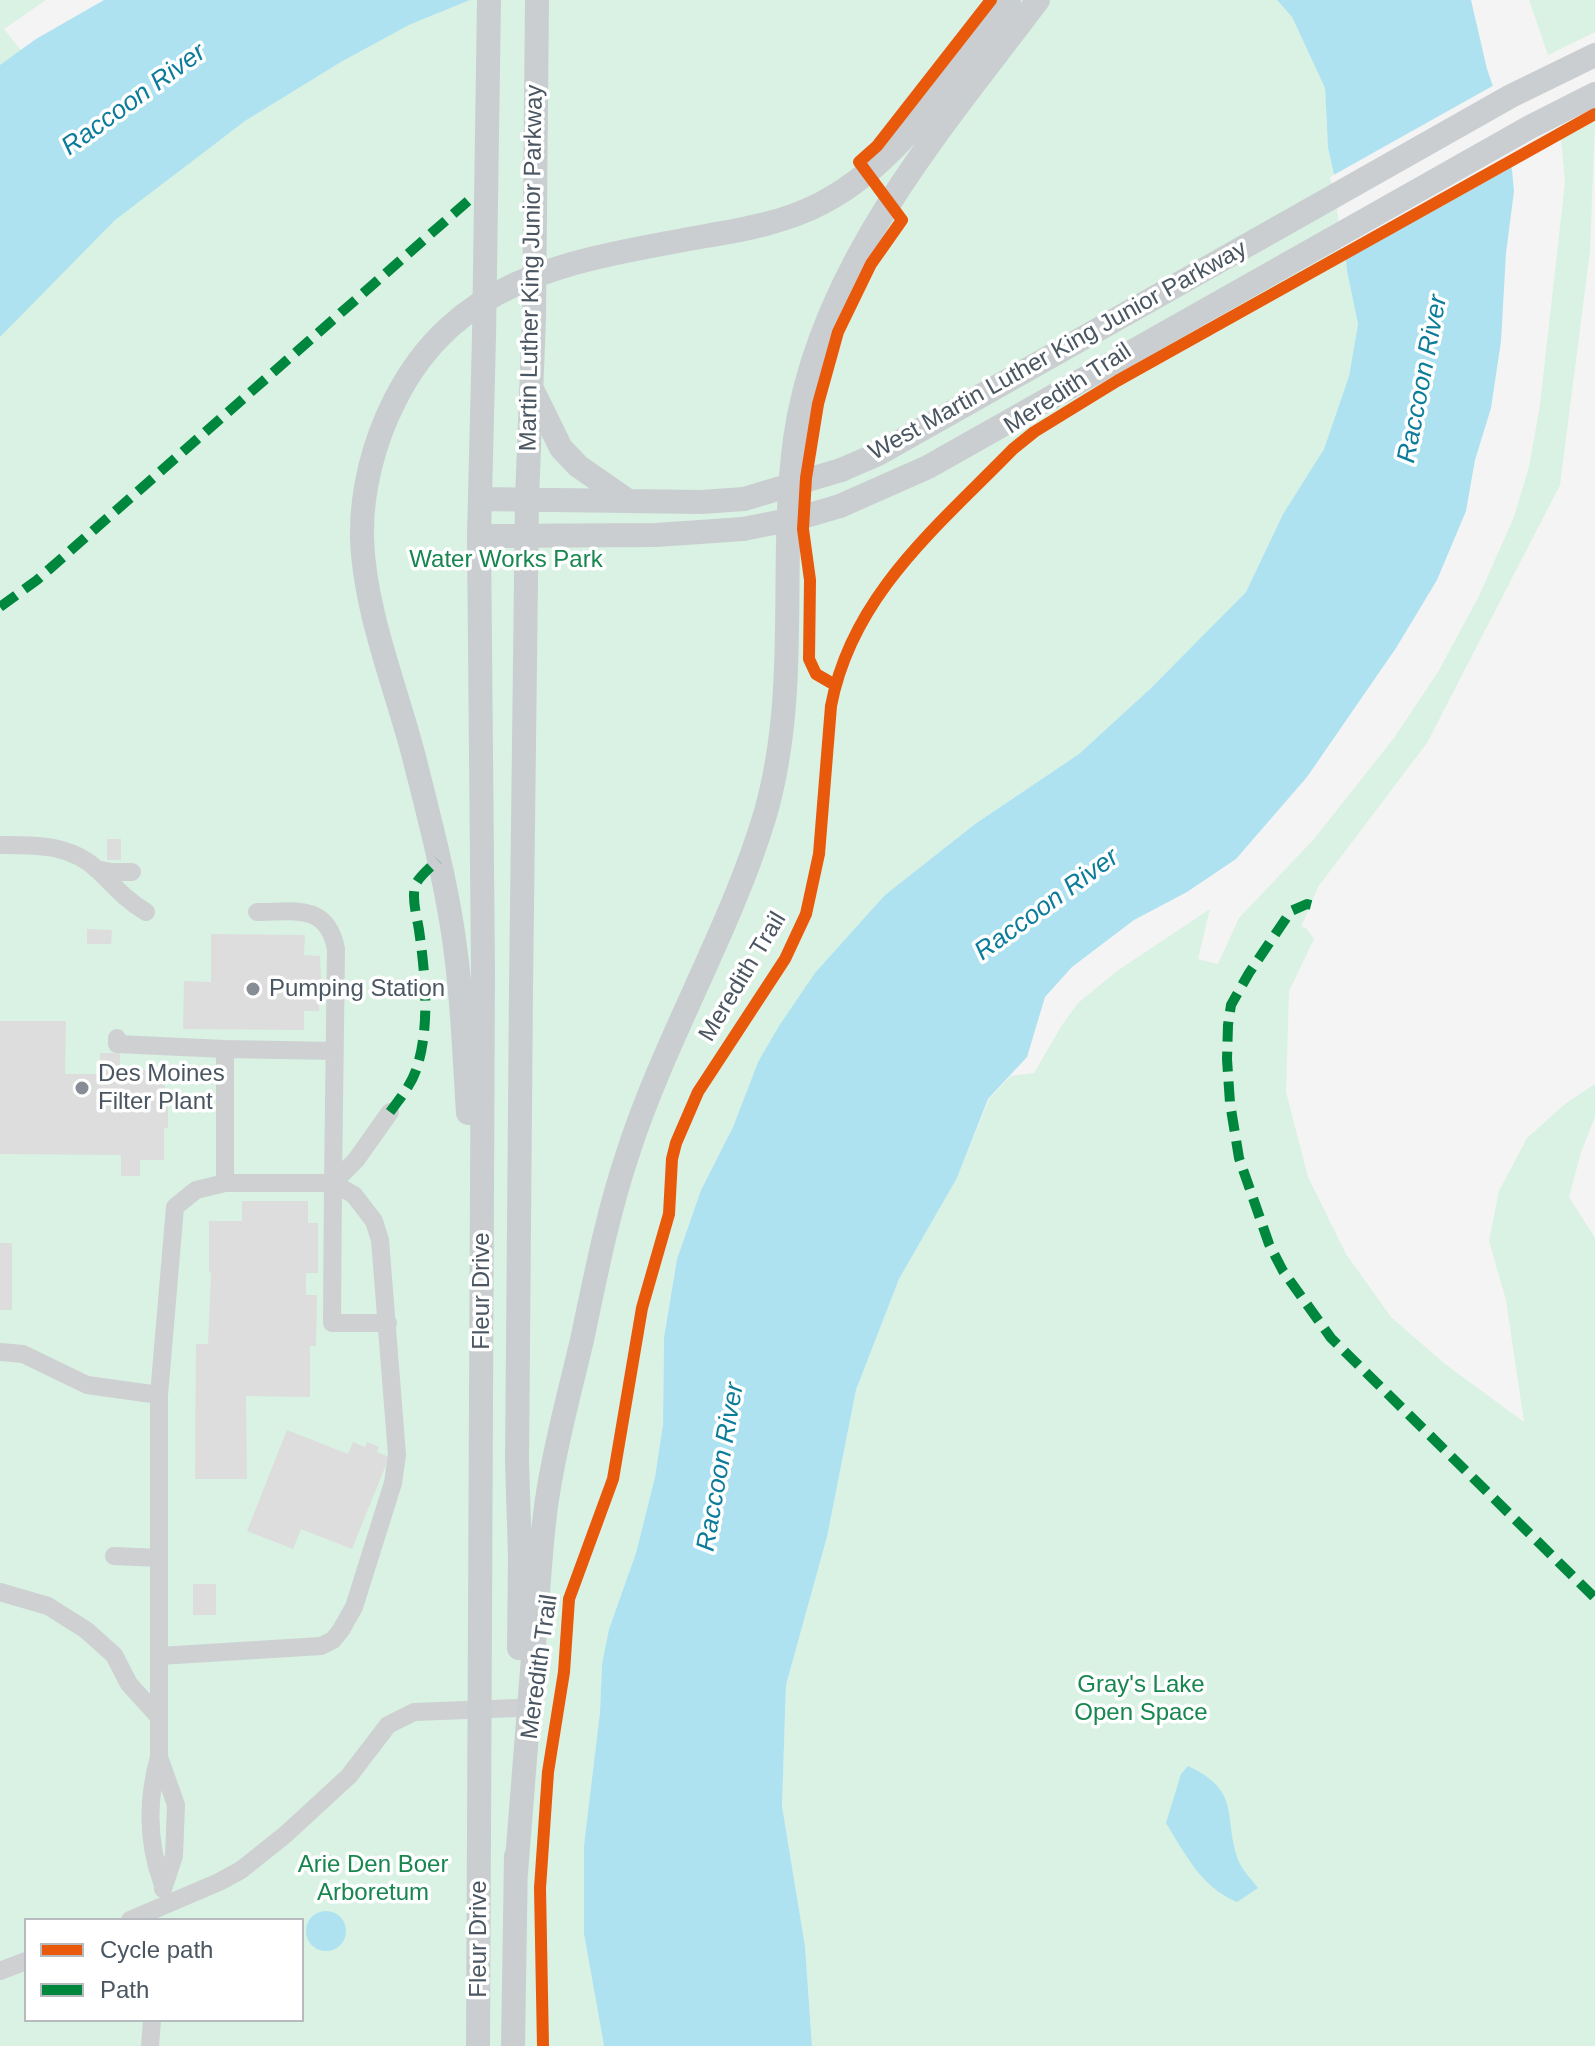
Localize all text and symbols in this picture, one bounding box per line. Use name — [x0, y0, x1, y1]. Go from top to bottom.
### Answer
water label: Raccoon River — [56, 37, 212, 163]
street label: Martin Luther King Junior Parkway — [514, 84, 550, 452]
street label: West Martin Luther King Junior Parkway — [864, 235, 1252, 467]
water label: Raccoon River — [1391, 292, 1455, 466]
street label: Meredith Trail — [999, 337, 1137, 441]
park label: Water Works Park — [409, 546, 603, 574]
water label: Raccoon River — [969, 842, 1125, 968]
street label: Meredith Trail — [693, 907, 793, 1047]
place label: Pumping Station — [269, 975, 445, 1003]
marker: Pumping Station — [244, 980, 262, 998]
place label: Des Moines Filter Plant — [98, 1060, 225, 1116]
marker: Des Moines Filter Plant — [73, 1079, 91, 1097]
street label: Fleur Drive — [468, 1232, 496, 1350]
water label: Raccoon River — [691, 1380, 751, 1554]
street label: Meredith Trail — [516, 1593, 564, 1741]
park label: Gray's Lake Open Space — [1074, 1671, 1208, 1727]
park label: Arie Den Boer Arboretum — [298, 1851, 448, 1907]
street label: Fleur Drive — [465, 1880, 493, 1998]
legend — [24, 1918, 304, 2022]
text: Cycle path — [100, 1936, 213, 1963]
text: Path — [100, 1976, 149, 2003]

